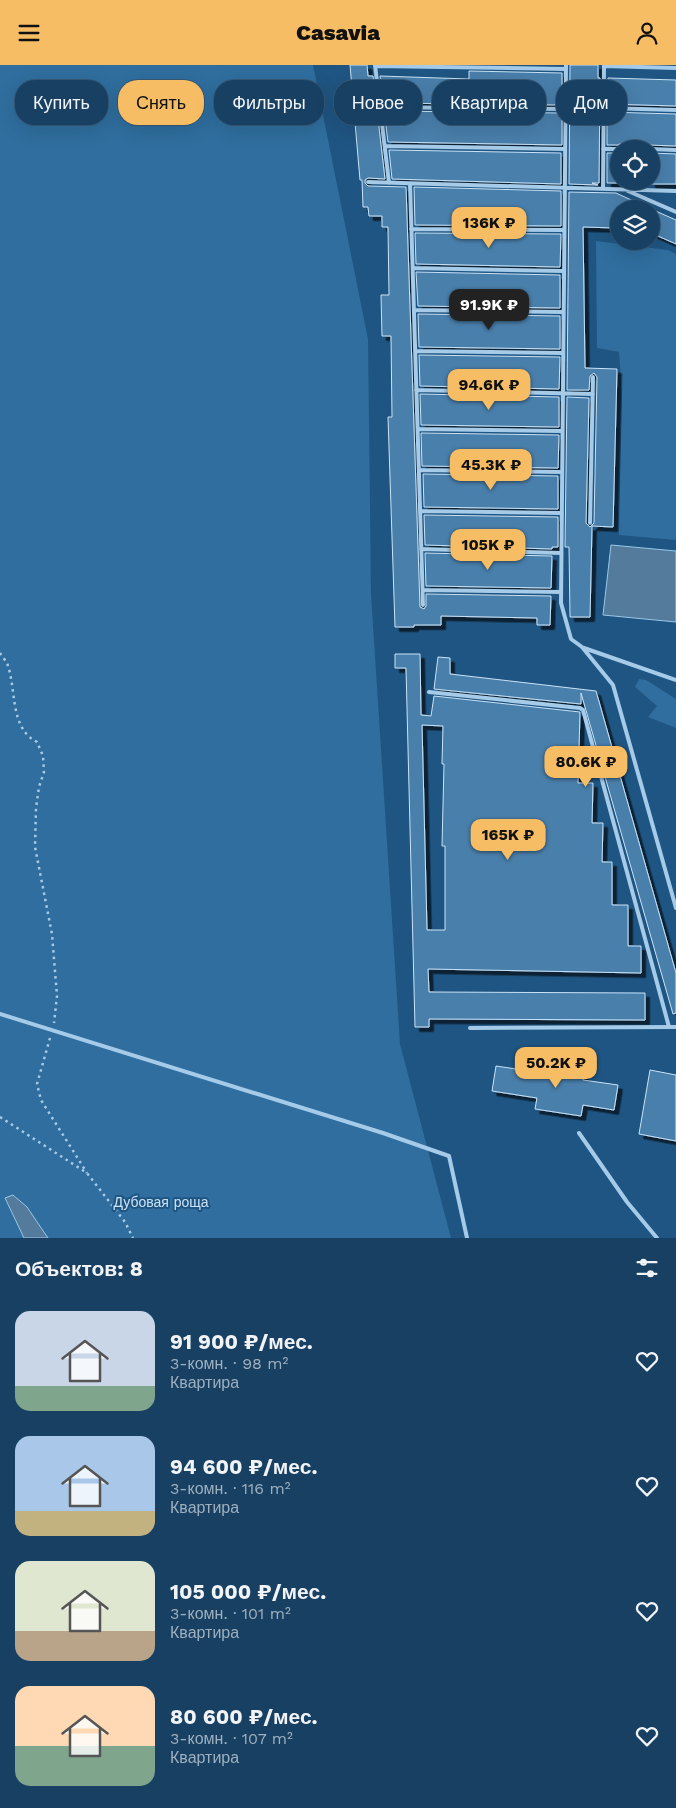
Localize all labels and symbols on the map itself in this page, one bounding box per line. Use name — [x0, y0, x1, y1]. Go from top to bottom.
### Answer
pin: 136K ₽ — [448, 207, 530, 249]
pin: 91.9K ₽ — [443, 289, 535, 331]
pin: 94.6K ₽ — [443, 369, 535, 411]
pin: 45.3K ₽ — [445, 449, 537, 491]
pin: 105K ₽ — [447, 529, 529, 571]
pin: 80.6K ₽ — [540, 745, 632, 788]
pin: 165K ₽ — [467, 819, 549, 861]
pin: 50.2K ₽ — [510, 1047, 602, 1089]
park label: Дубовая роща — [113, 1194, 209, 1210]

